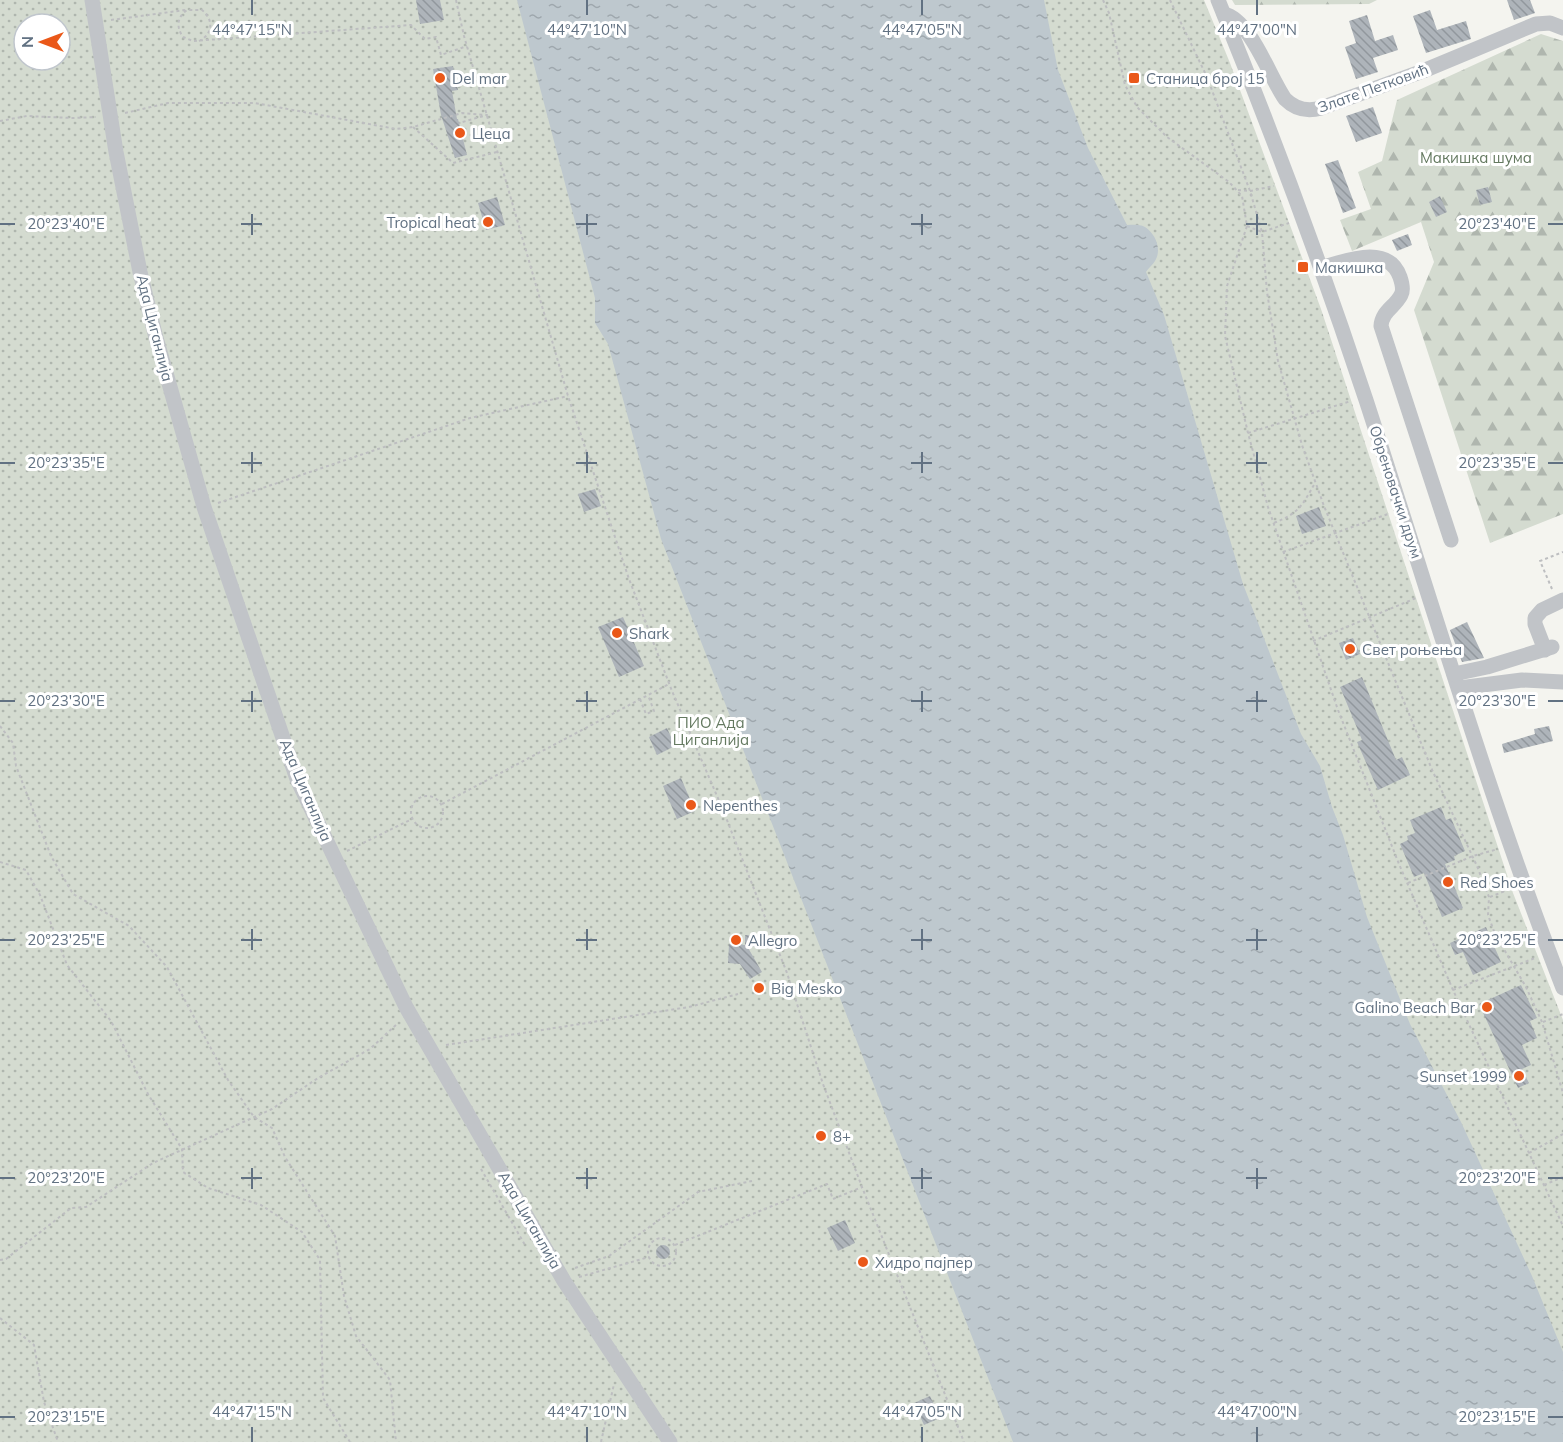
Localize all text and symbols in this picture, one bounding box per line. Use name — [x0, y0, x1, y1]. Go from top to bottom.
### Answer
north arrow — [12, 12, 72, 72]
text: 44°47'15"N — [212, 20, 292, 39]
text: 44°47'10"N — [547, 20, 627, 39]
text: 44°47'05"N — [882, 20, 962, 39]
text: 44°47'00"N — [1217, 20, 1297, 39]
text: N — [17, 36, 37, 48]
street label: Злате Петковић — [1315, 59, 1431, 117]
place label: Del mar — [452, 69, 507, 88]
place label: Станица број 15 — [1146, 69, 1265, 88]
marker: Del mar — [433, 71, 447, 85]
marker: Станица број 15 — [1127, 71, 1141, 85]
place label: Цеца — [472, 124, 511, 143]
marker: Цеца — [453, 126, 467, 140]
park label: Макишка шума — [1420, 148, 1532, 167]
place label: Tropical heat — [387, 213, 476, 232]
text: 20°23'40"E — [27, 214, 105, 233]
text: 20°23'40"E — [1458, 214, 1536, 233]
marker: Tropical heat — [481, 215, 495, 229]
place label: Макишка — [1315, 258, 1384, 277]
marker: Макишка — [1296, 260, 1310, 274]
street label: Ада Циганлија — [133, 273, 177, 383]
street label: Обреновачки друм — [1366, 423, 1426, 561]
text: 20°23'35"E — [27, 453, 105, 472]
text: 20°23'35"E — [1458, 453, 1536, 472]
place label: Shark — [629, 624, 670, 643]
marker: Shark — [610, 626, 624, 640]
place label: Свет роњења — [1362, 640, 1462, 659]
marker: Свет роњења — [1343, 642, 1357, 656]
text: 20°23'30"E — [27, 691, 105, 710]
text: 20°23'30"E — [1458, 691, 1536, 710]
park label: ПИО Ада Циганлија — [673, 713, 749, 749]
street label: Ада Циганлија — [276, 736, 336, 844]
place label: Nepenthes — [703, 796, 778, 815]
marker: Nepenthes — [684, 798, 698, 812]
place label: Red Shoes — [1460, 873, 1534, 892]
marker: Red Shoes — [1441, 875, 1455, 889]
text: 20°23'25"E — [27, 930, 105, 949]
text: 20°23'25"E — [1458, 930, 1536, 949]
place label: Allegro — [748, 931, 797, 950]
marker: Allegro — [729, 933, 743, 947]
place label: Big Mesko — [771, 979, 842, 998]
marker: Big Mesko — [752, 981, 766, 995]
place label: Galino Beach Bar — [1354, 998, 1476, 1017]
marker: Galino Beach Bar — [1480, 1000, 1494, 1014]
place label: Sunset 1999 — [1419, 1067, 1507, 1086]
marker: Sunset 1999 — [1512, 1069, 1526, 1083]
place label: 8+ — [833, 1127, 851, 1146]
marker: 8+ — [814, 1129, 828, 1143]
text: 20°23'20"E — [27, 1168, 105, 1187]
street label: Ада Циганлија — [494, 1168, 566, 1272]
text: 20°23'20"E — [1458, 1168, 1536, 1187]
place label: Хидро пајпер — [875, 1253, 973, 1272]
marker: Хидро пајпер — [856, 1255, 870, 1269]
text: 44°47'15"N — [212, 1402, 292, 1421]
text: 44°47'10"N — [547, 1402, 627, 1421]
text: 44°47'05"N — [882, 1402, 962, 1421]
text: 44°47'00"N — [1217, 1402, 1297, 1421]
text: 20°23'15"E — [27, 1407, 105, 1426]
text: 20°23'15"E — [1458, 1407, 1536, 1426]

